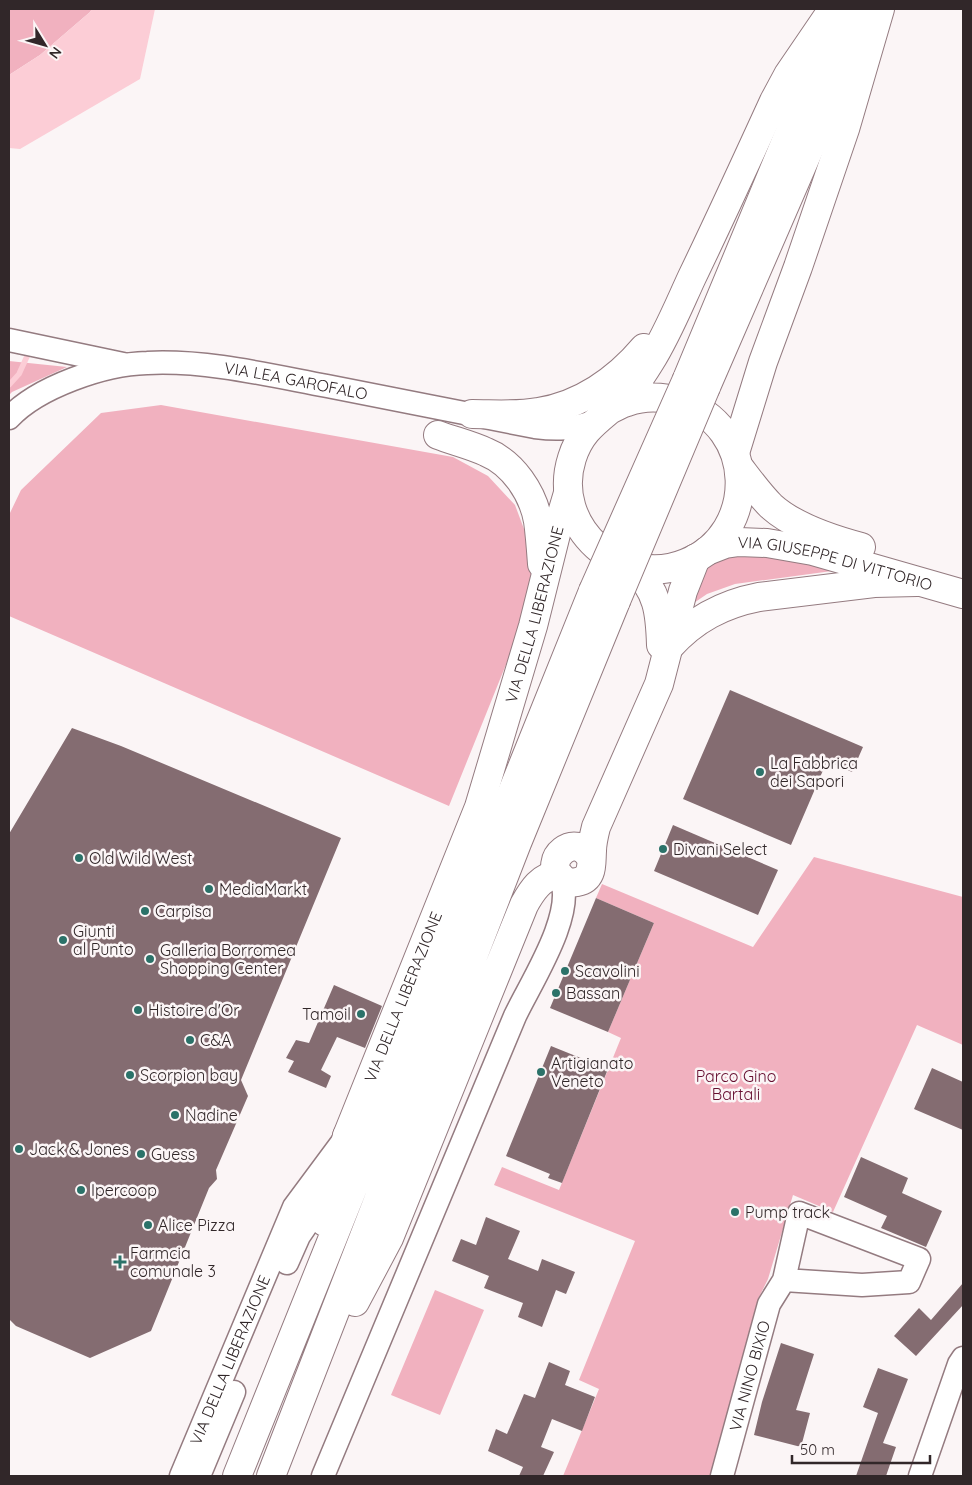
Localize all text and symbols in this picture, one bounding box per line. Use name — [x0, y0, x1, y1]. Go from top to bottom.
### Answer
north arrow — [20, 20, 70, 70]
text: N — [45, 43, 66, 62]
street label: VIA LEA GAROFALO — [223, 357, 369, 404]
street label: VIA DELLA LIBERAZIONE — [501, 524, 568, 705]
street label: VIA GIUSEPPE DI VITTORIO — [737, 532, 935, 595]
place label: La Fabbrica dei Sapori — [770, 753, 858, 791]
marker: La Fabbrica dei Sapori — [754, 766, 766, 778]
place label: Divani Select — [673, 839, 767, 859]
marker: Divani Select — [657, 843, 669, 855]
place label: Old Wild West — [89, 848, 193, 868]
marker: Old Wild West — [73, 852, 85, 864]
place label: MediaMarkt — [219, 879, 307, 899]
marker: MediaMarkt — [203, 883, 215, 895]
place label: Carpisa — [155, 901, 212, 921]
marker: Carpisa — [139, 905, 151, 917]
street label: VIA DELLA LIBERAZIONE — [360, 908, 446, 1085]
place label: Giunti al Punto — [73, 921, 134, 959]
marker: Giunti al Punto — [57, 934, 69, 946]
place label: Galleria Borromea Shopping Center — [160, 940, 296, 978]
marker: Galleria Borromea Shopping Center — [144, 953, 156, 965]
place label: Scavolini — [575, 961, 640, 981]
marker: Scavolini — [559, 965, 571, 977]
place label: Bassan — [566, 983, 620, 1003]
marker: Bassan — [550, 987, 562, 999]
place label: Histoire d'Or — [148, 1000, 239, 1020]
marker: Histoire d'Or — [132, 1004, 144, 1016]
place label: Tamoil — [302, 1004, 351, 1024]
marker: Tamoil — [355, 1008, 367, 1020]
place label: C&A — [200, 1030, 232, 1050]
marker: C&A — [184, 1034, 196, 1046]
place label: Artigianato Veneto — [551, 1053, 633, 1091]
place label: Scorpion bay — [140, 1065, 238, 1085]
marker: Artigianato Veneto — [535, 1066, 547, 1078]
park label: Parco Gino Bartali — [696, 1066, 776, 1104]
marker: Scorpion bay — [124, 1069, 136, 1081]
place label: Nadine — [185, 1105, 238, 1125]
marker: Nadine — [169, 1109, 181, 1121]
place label: Jack & Jones — [29, 1139, 129, 1159]
marker: Jack & Jones — [13, 1143, 25, 1155]
place label: Guess — [151, 1144, 195, 1164]
marker: Guess — [135, 1148, 147, 1160]
place label: Ipercoop — [91, 1180, 157, 1200]
marker: Ipercoop — [75, 1184, 87, 1196]
place label: Pump track — [745, 1202, 830, 1222]
marker: Pump track — [729, 1206, 741, 1218]
place label: Alice Pizza — [158, 1215, 235, 1235]
marker: Alice Pizza — [142, 1219, 154, 1231]
place label: Farmcia comunale 3 — [130, 1243, 216, 1281]
marker: Farmcia comunale 3 — [114, 1256, 126, 1268]
street label: VIA DELLA LIBERAZIONE — [185, 1272, 274, 1448]
street label: VIA NINO BIXIO — [725, 1318, 774, 1433]
scale bar — [792, 1432, 930, 1464]
text: 50 m — [800, 1440, 835, 1459]

